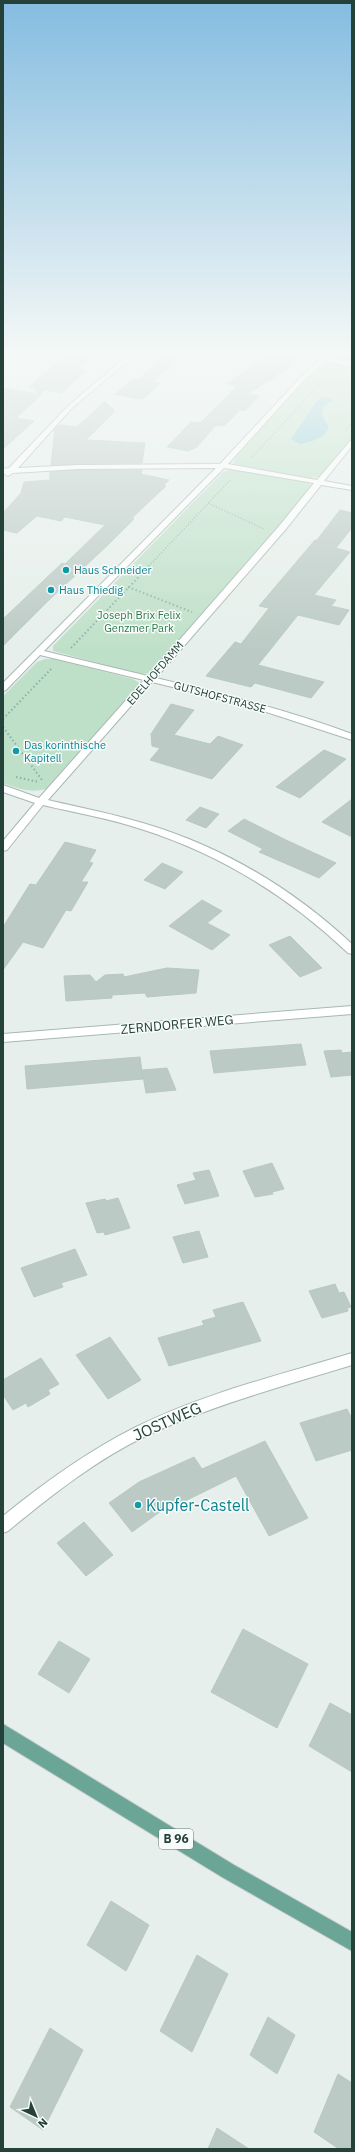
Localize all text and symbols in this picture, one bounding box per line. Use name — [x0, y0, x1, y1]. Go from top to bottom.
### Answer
place label: Haus Schneider — [74, 563, 152, 577]
marker: Haus Schneider — [61, 565, 71, 575]
place label: Haus Thiedig — [59, 583, 123, 597]
marker: Haus Thiedig — [46, 585, 56, 595]
park label: Joseph Brix Felix Genzmer Park — [97, 608, 181, 635]
street label: EDELHOFDAMM — [124, 638, 186, 708]
street label: GUTSHOFSTRASSE — [172, 678, 268, 716]
place label: Das korinthische Kapitell — [24, 738, 106, 765]
marker: Das korinthische Kapitell — [11, 746, 21, 756]
street label: ZERNDORFER WEG — [120, 1011, 234, 1038]
street label: JOSTWEG — [130, 1397, 204, 1445]
place label: Kupfer-Castell — [146, 1495, 249, 1515]
marker: Kupfer-Castell — [133, 1500, 143, 1510]
road number: B 96 — [159, 1829, 193, 1849]
north arrow — [16, 2096, 56, 2136]
text: N — [35, 2115, 51, 2131]

